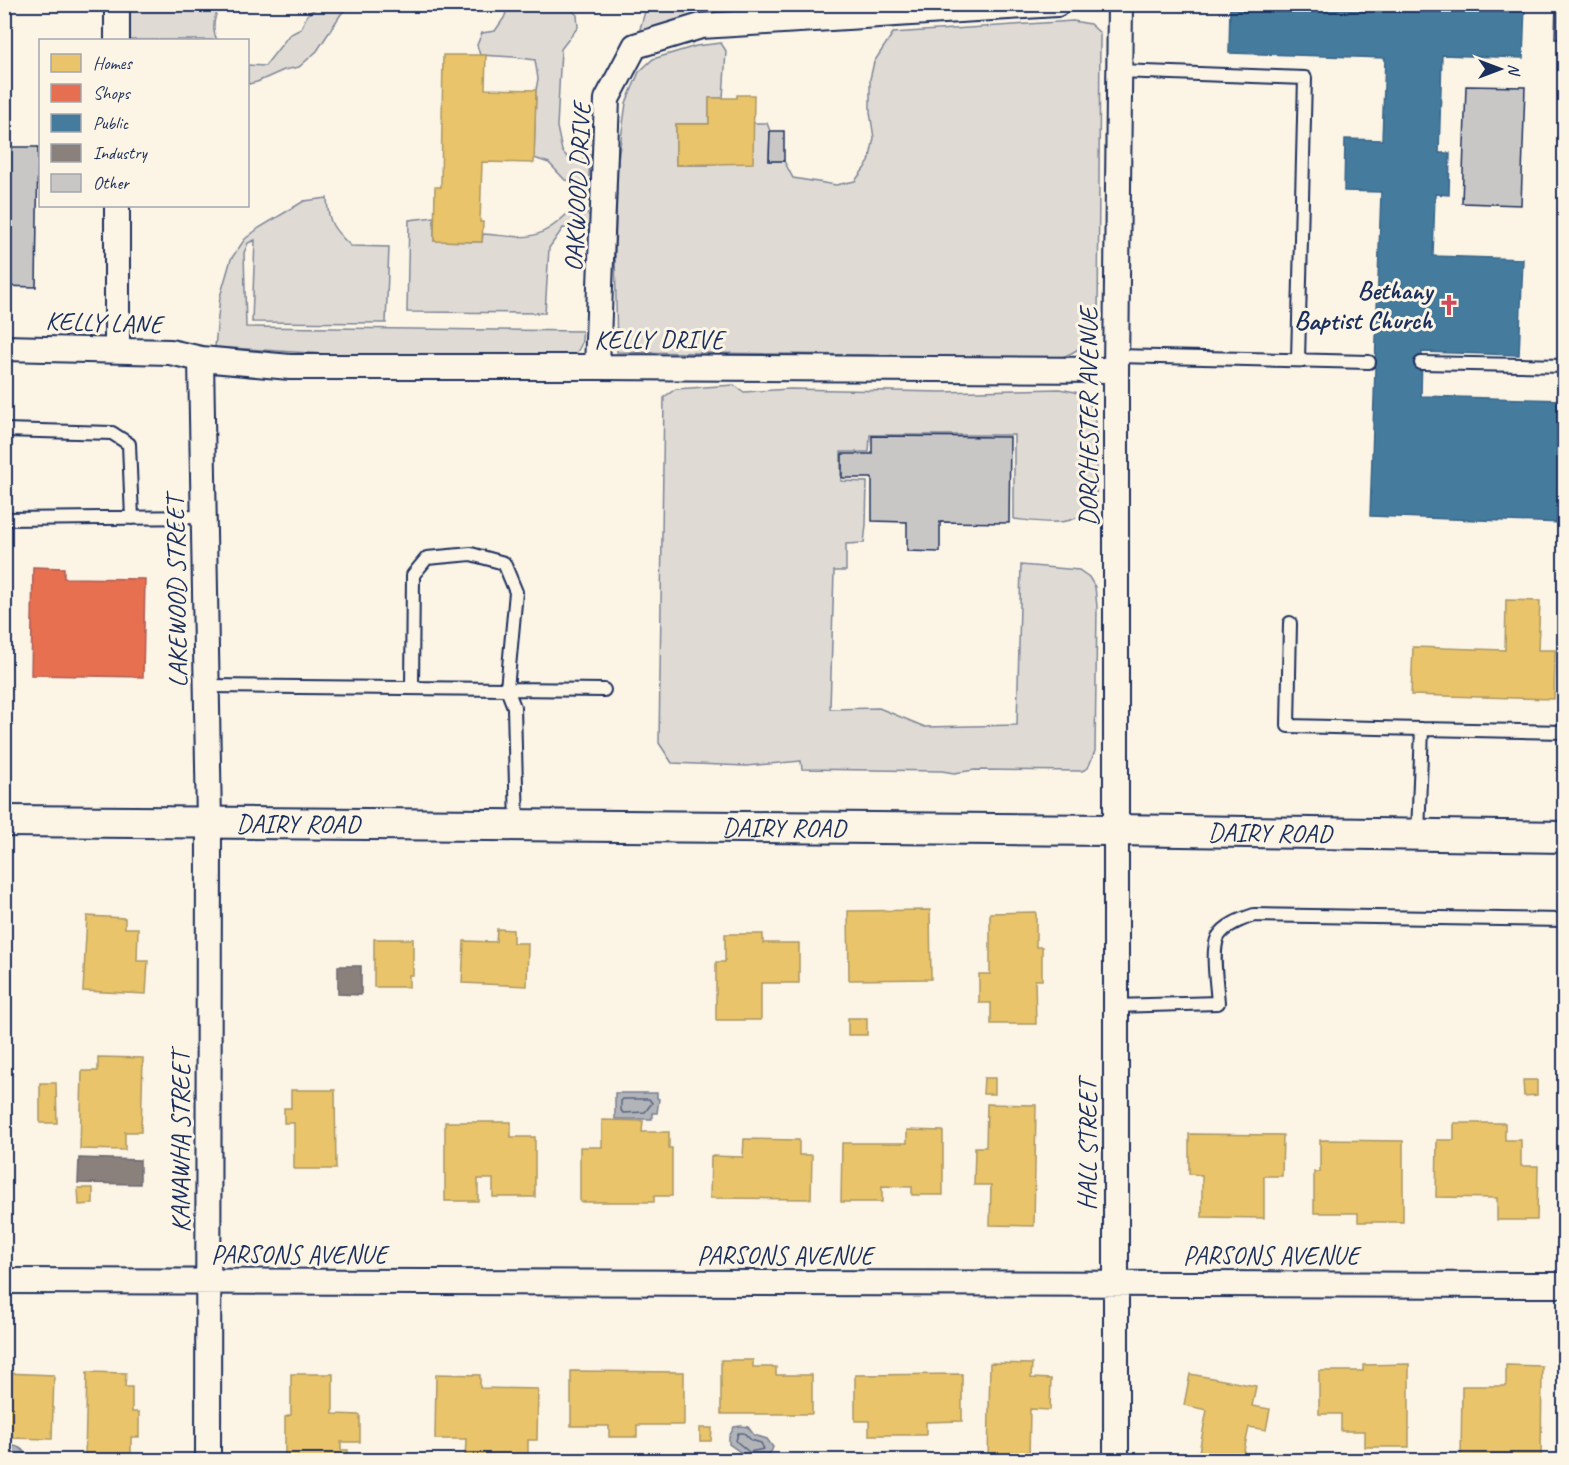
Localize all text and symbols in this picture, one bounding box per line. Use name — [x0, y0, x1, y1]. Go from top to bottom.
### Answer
legend — [39, 39, 249, 207]
north arrow — [1470, 39, 1530, 99]
text: Homes — [93, 52, 133, 74]
text: N — [1504, 64, 1524, 77]
text: Shops — [93, 82, 132, 104]
street label: OAKWOOD DRIVE — [557, 98, 599, 272]
text: Public — [93, 112, 130, 134]
text: Industry — [93, 142, 148, 164]
text: Other — [93, 172, 130, 194]
place label: Bethany Baptist Church — [1294, 274, 1435, 337]
church icon: Bethany Baptist Church — [1437, 293, 1461, 317]
street label: KELLY LANE — [45, 304, 167, 341]
street label: DORCHESTER AVENUE — [1072, 304, 1105, 527]
street label: KELLY DRIVE — [594, 323, 727, 356]
street label: LAKEWOOD STREET — [158, 490, 195, 688]
street label: DAIRY ROAD — [236, 807, 362, 841]
street label: DAIRY ROAD — [722, 811, 848, 845]
street label: DAIRY ROAD — [1208, 815, 1334, 850]
street label: KANAWHA STREET — [164, 1045, 197, 1233]
street label: HALL STREET — [1071, 1074, 1104, 1210]
street label: PARSONS AVENUE — [211, 1238, 391, 1271]
street label: PARSONS AVENUE — [697, 1239, 877, 1272]
street label: PARSONS AVENUE — [1183, 1239, 1363, 1272]

